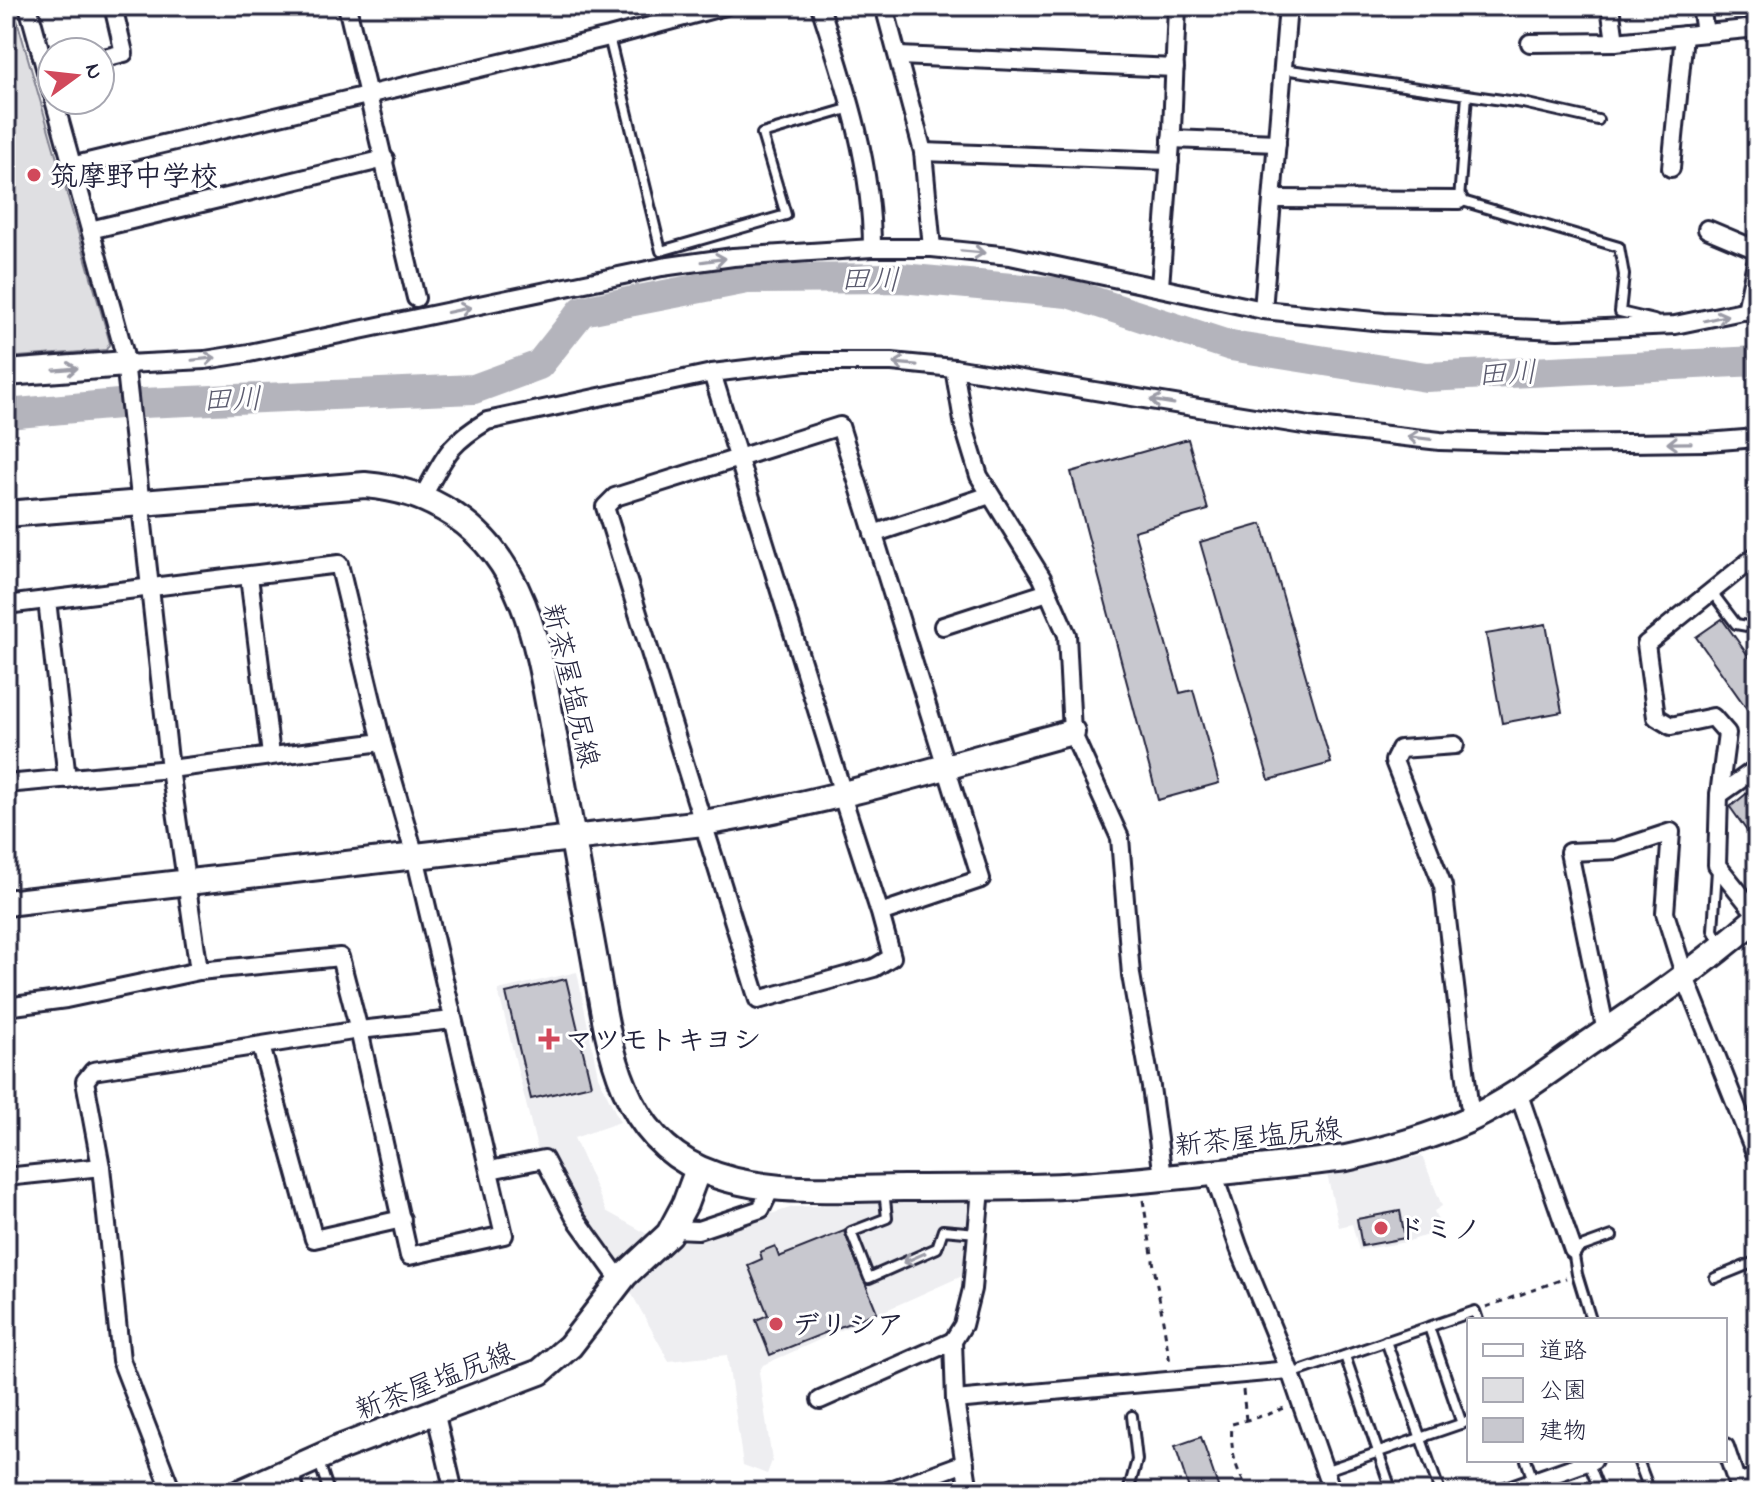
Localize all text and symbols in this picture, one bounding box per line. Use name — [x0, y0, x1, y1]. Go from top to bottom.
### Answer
north arrow — [36, 36, 116, 116]
text: N — [75, 60, 110, 83]
place label: 筑摩野中学校 — [50, 158, 218, 199]
marker: 筑摩野中学校 — [25, 166, 43, 184]
one-way arrow — [959, 245, 986, 260]
one-way arrow — [701, 252, 726, 267]
water label: 田川 — [840, 259, 900, 305]
one-way arrow — [446, 302, 471, 317]
one-way arrow — [1703, 310, 1728, 325]
one-way arrow — [190, 351, 217, 366]
water label: 田川 — [1476, 352, 1538, 400]
one-way arrow — [892, 356, 919, 371]
one-way arrow — [52, 361, 79, 376]
water label: 田川 — [201, 379, 263, 425]
one-way arrow — [1150, 394, 1175, 409]
one-way arrow — [1406, 431, 1433, 446]
one-way arrow — [1666, 435, 1693, 450]
street label: 新茶屋塩尻線 — [530, 599, 607, 772]
place label: マツモトキヨシ — [565, 1022, 761, 1063]
marker: マツモトキヨシ — [540, 1030, 558, 1048]
street label: 新茶屋塩尻線 — [1173, 1110, 1344, 1169]
place label: ドミノ — [1397, 1211, 1481, 1252]
marker: ドミノ — [1372, 1219, 1390, 1237]
one-way arrow — [902, 1251, 926, 1266]
place label: デリシア — [792, 1307, 905, 1348]
marker: デリシア — [767, 1315, 785, 1333]
legend — [1467, 1318, 1727, 1462]
street label: 新茶屋塩尻線 — [349, 1334, 521, 1433]
text: 道路 — [1539, 1335, 1587, 1370]
text: 公園 — [1539, 1375, 1587, 1410]
text: 建物 — [1539, 1415, 1587, 1450]

